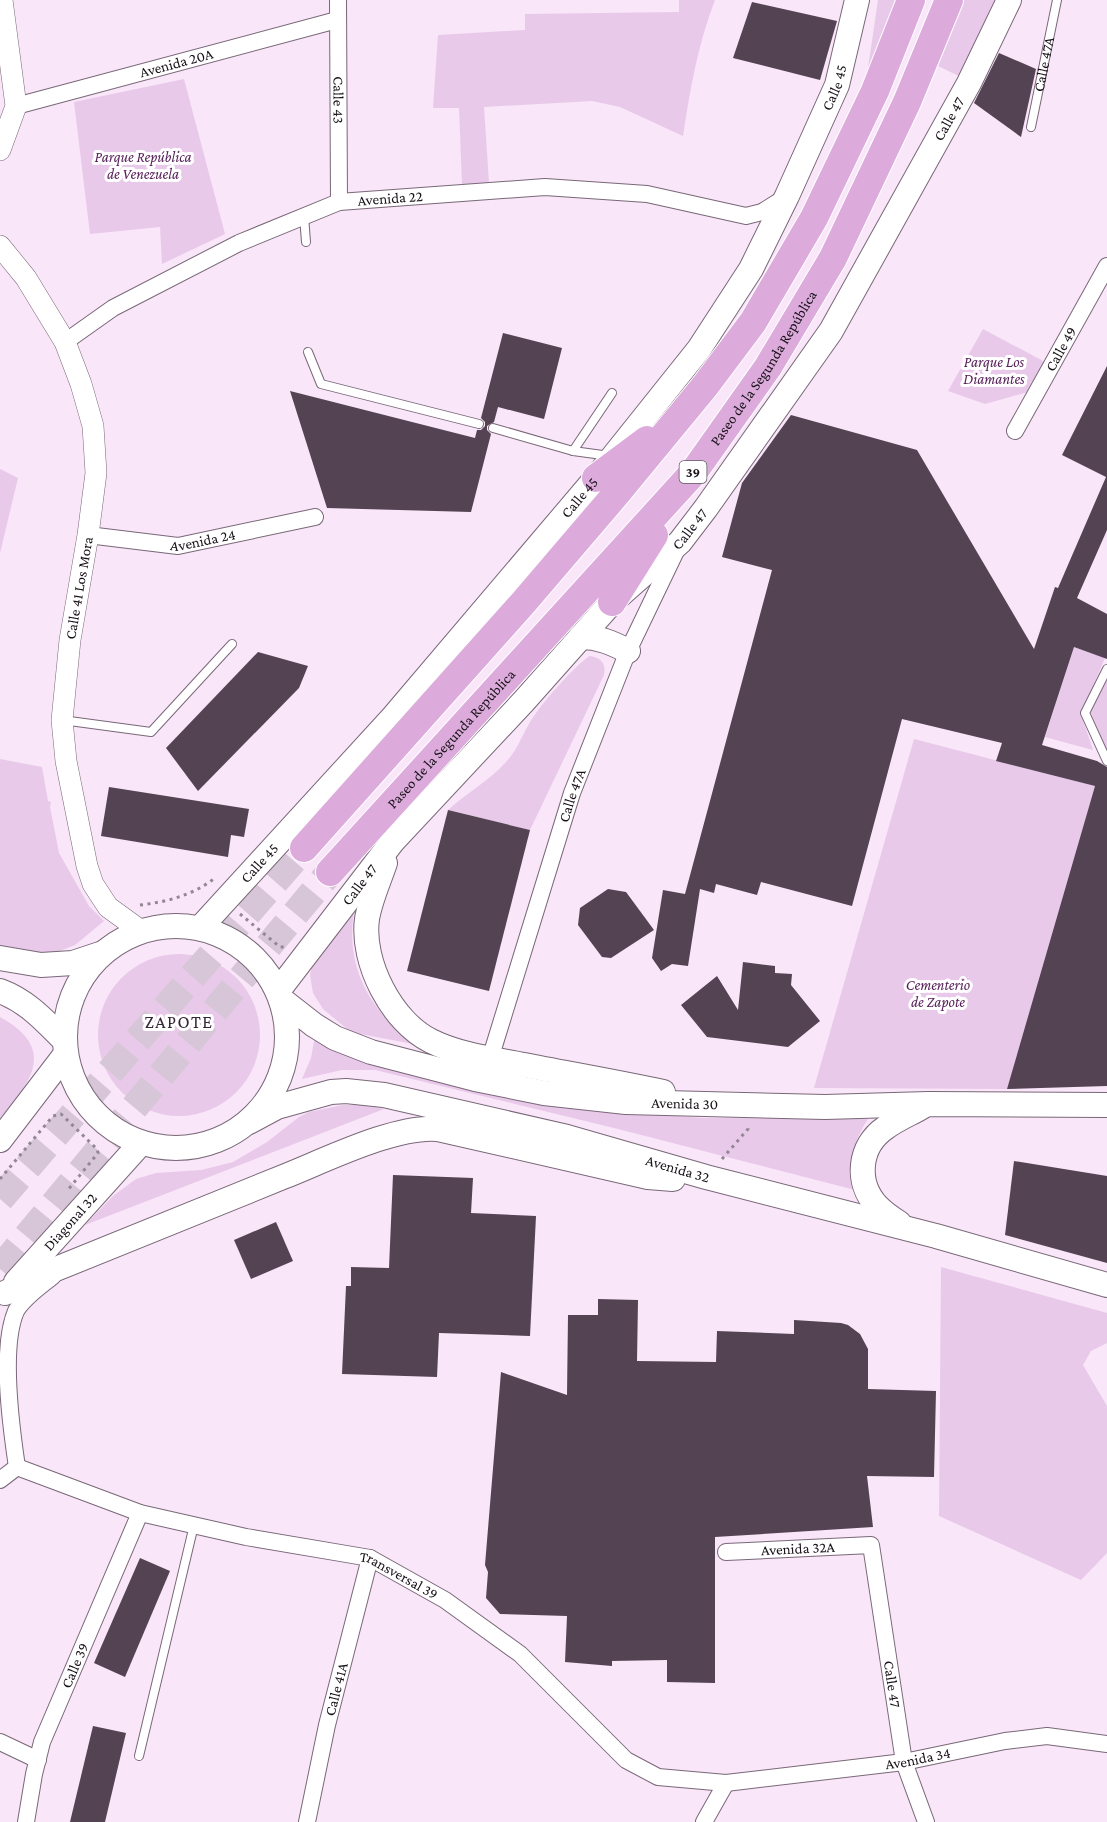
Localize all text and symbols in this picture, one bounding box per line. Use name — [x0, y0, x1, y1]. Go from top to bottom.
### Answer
street label: Calle 47A — [1030, 35, 1057, 93]
street label: Avenida 20A — [138, 45, 215, 81]
street label: Calle 45 — [819, 63, 850, 113]
street label: Calle 43 — [330, 76, 347, 124]
street label: Calle 47 — [930, 94, 967, 144]
park label: Parque República de Venezuela — [94, 149, 192, 182]
street label: Avenida 22 — [357, 188, 423, 209]
street label: Paseo de la Segunda República — [707, 288, 820, 449]
street label: Calle 49 — [1042, 324, 1079, 374]
park label: Parque Los Diamantes — [963, 354, 1025, 387]
road number: 39 — [680, 461, 706, 483]
street label: Calle 45 — [558, 474, 601, 521]
street label: Calle 47 — [669, 506, 711, 553]
street label: Avenida 24 — [169, 526, 237, 554]
street label: Calle 41 Los Mora — [62, 535, 96, 641]
street label: Paseo de la Segunda República — [384, 666, 518, 812]
street label: Calle 47A — [556, 766, 589, 824]
street label: Calle 45 — [237, 840, 281, 886]
street label: Calle 47 — [339, 861, 380, 908]
park label: Cementerio de Zapote — [906, 977, 970, 1011]
district label: ZAPOTE — [144, 1012, 214, 1032]
street label: Avenida 30 — [651, 1095, 718, 1112]
street label: Avenida 32 — [644, 1152, 711, 1186]
street label: Diagonal 32 — [40, 1190, 100, 1254]
street label: Avenida 32A — [761, 1539, 836, 1558]
street label: Transversal 39 — [359, 1548, 441, 1602]
street label: Calle 39 — [58, 1640, 92, 1690]
street label: Calle 41A — [322, 1660, 351, 1717]
street label: Calle 47 — [881, 1660, 904, 1709]
street label: Avenida 34 — [884, 1745, 952, 1772]

